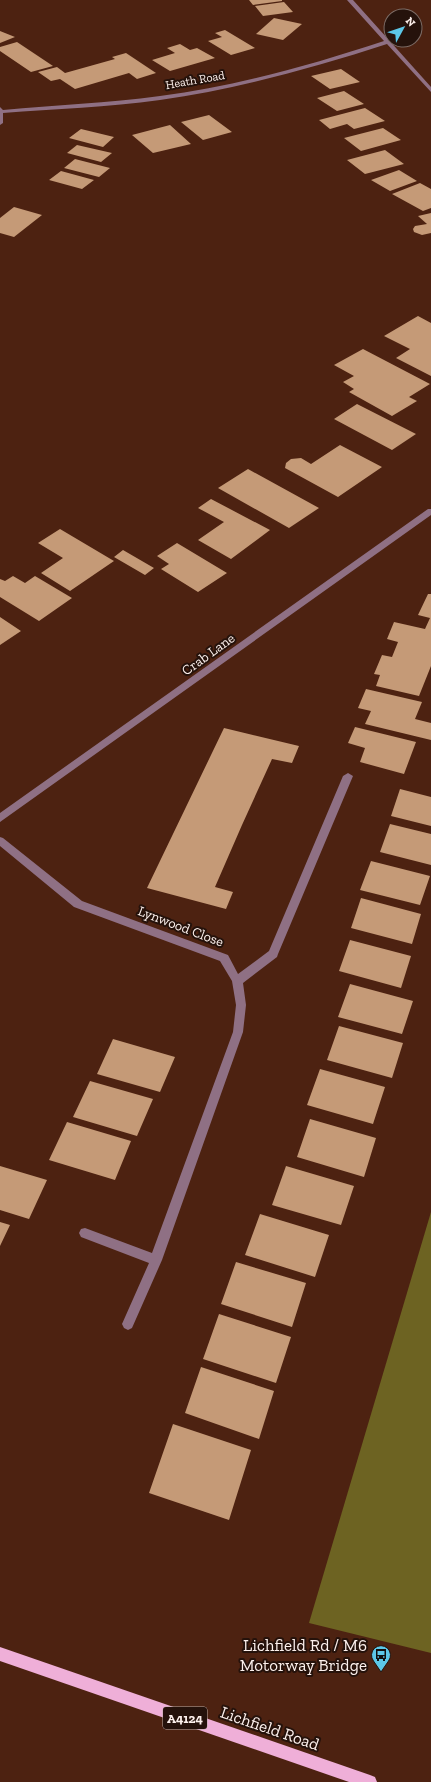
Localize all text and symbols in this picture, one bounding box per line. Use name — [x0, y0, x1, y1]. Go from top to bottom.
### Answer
north arrow — [383, 8, 423, 48]
text: N — [403, 15, 418, 30]
street label: Heath Road — [164, 68, 226, 92]
street label: Crab Lane — [178, 629, 238, 679]
street label: Lynwood Close — [136, 902, 226, 951]
place label: Lichfield Rd / M6 Motorway Bridge — [240, 1635, 367, 1675]
bus stop icon: Lichfield Rd / M6 Motorway Bridge — [370, 1644, 392, 1672]
street label: Lichfield Road — [218, 1702, 323, 1754]
road number: A4124 — [163, 1707, 207, 1729]

